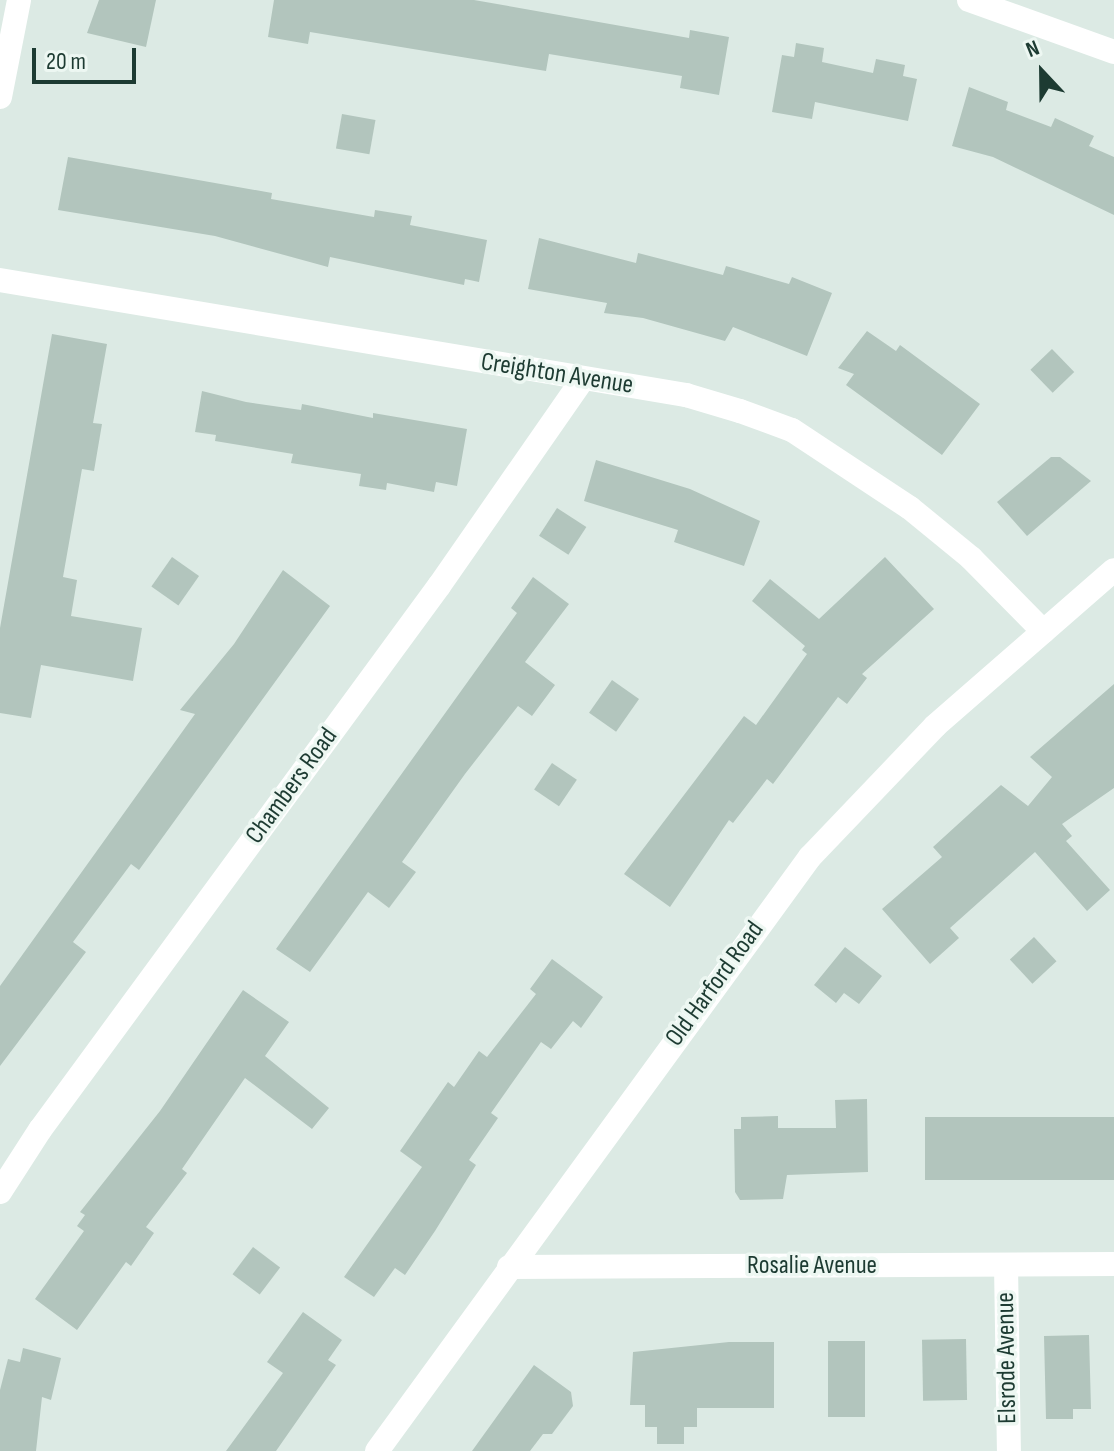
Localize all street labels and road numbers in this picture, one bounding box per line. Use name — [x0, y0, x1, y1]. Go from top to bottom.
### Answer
street label: Creighton Avenue — [479, 347, 635, 401]
street label: Chambers Road — [240, 722, 344, 850]
street label: Old Harford Road — [659, 915, 771, 1053]
street label: Rosalie Avenue — [747, 1250, 877, 1282]
street label: Elsrode Avenue — [990, 1292, 1024, 1424]

